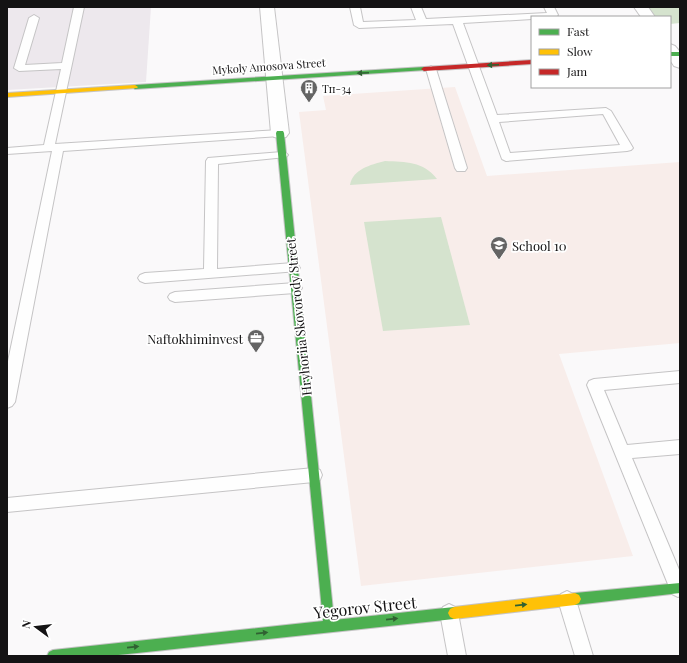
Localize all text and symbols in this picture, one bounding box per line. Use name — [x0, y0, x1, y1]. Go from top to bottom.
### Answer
legend — [531, 16, 671, 88]
text: Fast — [567, 23, 590, 39]
text: Slow — [567, 43, 593, 59]
street label: Mykoly Amosova Street — [212, 55, 326, 77]
one-way arrow — [487, 61, 499, 68]
text: Jam — [566, 63, 588, 79]
one-way arrow — [357, 69, 369, 76]
building icon: Тп-34 — [299, 78, 319, 103]
place label: Тп-34 — [322, 81, 352, 96]
school or university icon: School 10 — [489, 235, 509, 260]
street label: Hryhoriia Skovorody Street — [281, 237, 315, 397]
place label: School 10 — [512, 237, 567, 254]
office icon: Naftokhiminvest — [246, 328, 266, 353]
place label: Naftokhiminvest — [147, 330, 243, 347]
street label: Yegorov Street — [312, 591, 418, 623]
one-way arrow — [515, 602, 527, 609]
north arrow — [16, 607, 56, 647]
one-way arrow — [386, 616, 398, 622]
text: N — [18, 618, 34, 630]
one-way arrow — [256, 630, 268, 637]
one-way arrow — [127, 644, 139, 651]

